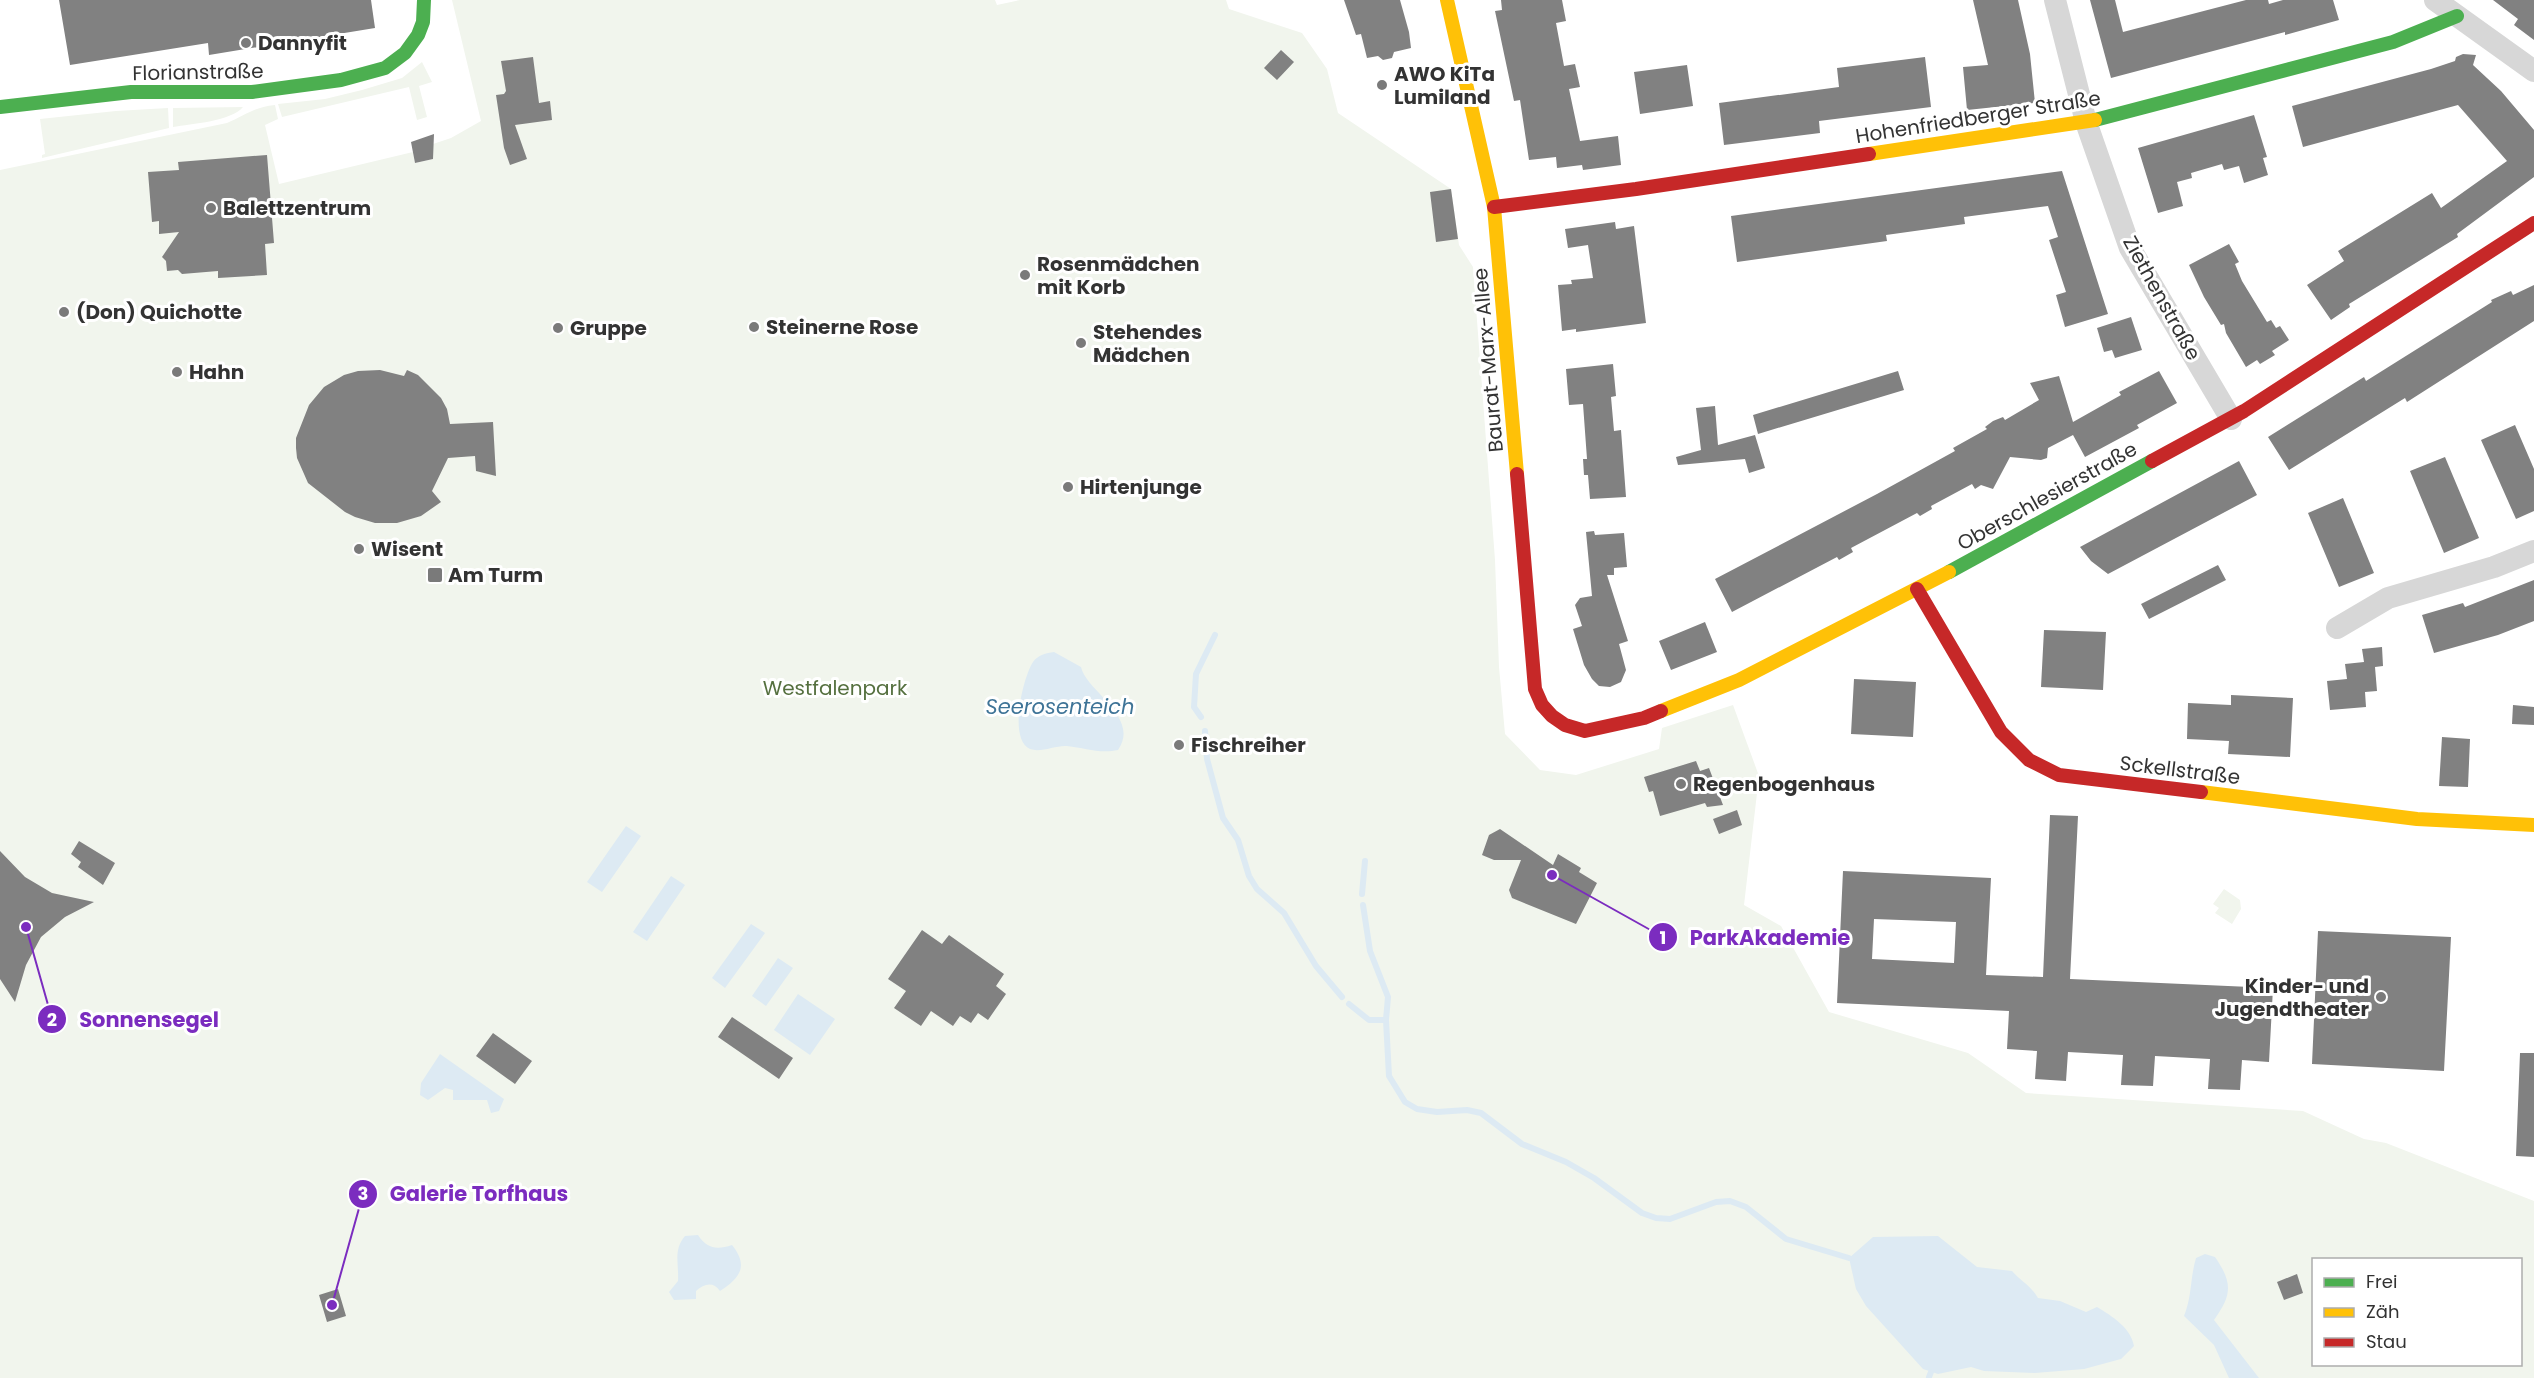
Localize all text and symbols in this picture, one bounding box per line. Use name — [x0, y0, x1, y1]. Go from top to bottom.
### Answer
place label: Dannyfit — [258, 29, 347, 57]
marker: Dannyfit — [239, 36, 253, 50]
street label: Florianstraße — [132, 57, 264, 87]
place label: AWO KiTa Lumiland — [1394, 60, 1495, 111]
marker: AWO KiTa Lumiland — [1375, 78, 1389, 92]
street label: Hohenfriedberger Straße — [1854, 84, 2102, 150]
place label: Balettzentrum — [223, 194, 371, 222]
marker: Balettzentrum — [204, 201, 218, 215]
street label: Ziethenstraße — [2116, 231, 2208, 365]
place label: Rosenmädchen mit Korb — [1037, 250, 1199, 301]
street label: Baurat-Marx-Allee — [1466, 267, 1510, 453]
marker: Rosenmädchen mit Korb — [1018, 268, 1032, 282]
place label: (Don) Quichotte — [76, 298, 242, 326]
marker: (Don) Quichotte — [57, 305, 71, 319]
place label: Steinerne Rose — [766, 313, 918, 341]
place label: Gruppe — [570, 314, 647, 342]
place label: Stehendes Mädchen — [1093, 318, 1202, 369]
marker: Steinerne Rose — [747, 320, 761, 334]
marker: Gruppe — [551, 321, 565, 335]
marker: Stehendes Mädchen — [1074, 336, 1088, 350]
place label: Hahn — [189, 358, 244, 386]
marker: Hahn — [170, 365, 184, 379]
street label: Oberschlesierstraße — [1952, 435, 2142, 557]
place label: Hirtenjunge — [1080, 473, 1202, 501]
marker: Hirtenjunge — [1061, 480, 1075, 494]
place label: Wisent — [371, 535, 443, 563]
marker: Wisent — [352, 542, 366, 556]
place label: Am Turm — [448, 561, 543, 589]
marker: Am Turm — [426, 566, 444, 584]
park label: Westfalenpark — [763, 674, 908, 702]
water label: Seerosenteich — [986, 692, 1134, 721]
place label: Fischreiher — [1191, 731, 1306, 759]
marker: Fischreiher — [1172, 738, 1186, 752]
street label: Sckellstraße — [2118, 749, 2242, 791]
place label: Regenbogenhaus — [1693, 770, 1875, 798]
marker: Regenbogenhaus — [1674, 777, 1688, 791]
callout: ParkAkademie — [1648, 918, 1863, 957]
text: ParkAkademie — [1690, 923, 1850, 952]
text: 1 — [1660, 925, 1666, 950]
place label: Kinder- und Jugendtheater — [2215, 972, 2369, 1023]
marker: Kinder- und Jugendtheater — [2374, 990, 2388, 1004]
callout: Sonnensegel — [37, 1000, 231, 1039]
text: Sonnensegel — [79, 1005, 219, 1034]
text: 2 — [47, 1007, 57, 1032]
callout: Galerie Torfhaus — [348, 1174, 580, 1213]
text: Galerie Torfhaus — [390, 1179, 568, 1208]
text: 3 — [358, 1181, 368, 1206]
legend — [2312, 1258, 2522, 1366]
text: Frei — [2366, 1269, 2397, 1294]
text: Zäh — [2366, 1299, 2399, 1324]
text: Stau — [2366, 1329, 2407, 1354]

